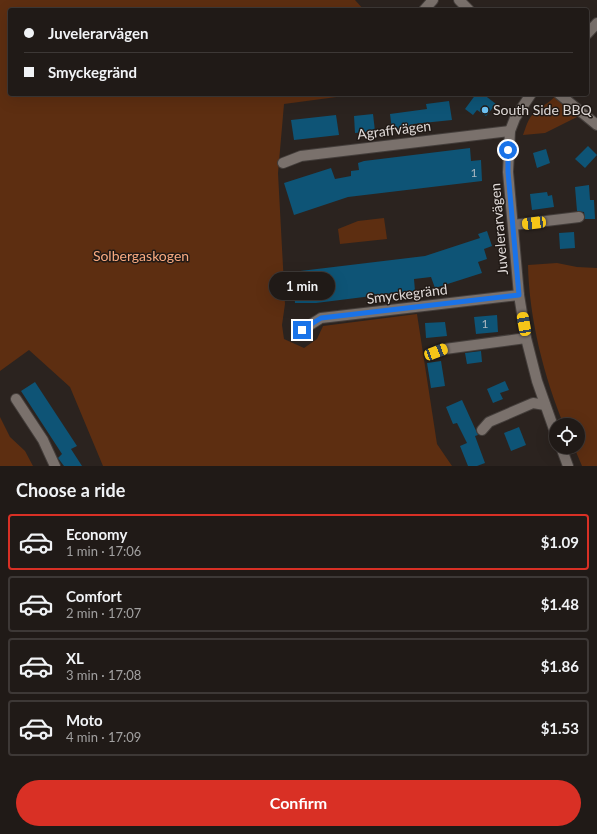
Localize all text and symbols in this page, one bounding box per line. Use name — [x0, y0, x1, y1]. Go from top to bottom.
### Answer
text: Juvelerarvägen — [48, 24, 148, 42]
text: Smyckegränd — [48, 63, 137, 81]
place label: South Side BBQ — [493, 101, 593, 118]
marker: South Side BBQ — [480, 105, 490, 115]
street label: Agraffvägen — [356, 117, 432, 142]
route start — [499, 141, 517, 159]
house number: 1 — [471, 165, 478, 180]
street label: Juvelerarvägen — [486, 182, 511, 276]
car — [521, 216, 547, 230]
park label: Solbergaskogen — [93, 247, 189, 264]
callout: 1 min — [269, 272, 335, 300]
text: 1 min — [286, 278, 318, 294]
street label: Smyckegränd — [365, 280, 448, 307]
car — [516, 311, 532, 337]
house number: 1 — [482, 316, 489, 331]
route end — [293, 321, 311, 339]
car — [423, 342, 449, 362]
map controls — [549, 418, 585, 454]
button: locate — [549, 418, 585, 454]
text: Choose a ride — [16, 479, 125, 501]
icon: car — [18, 524, 54, 560]
text: Economy — [66, 525, 127, 543]
text: $1.09 — [541, 533, 579, 551]
text: 1 min · 17:06 — [66, 543, 141, 559]
icon: car — [18, 586, 54, 622]
text: Comfort — [66, 587, 122, 605]
text: $1.48 — [541, 595, 579, 613]
text: 2 min · 17:07 — [66, 605, 141, 621]
icon: car — [18, 648, 54, 684]
text: XL — [66, 649, 84, 667]
text: $1.86 — [541, 657, 579, 675]
text: 3 min · 17:08 — [66, 667, 141, 683]
icon: car — [18, 710, 54, 746]
text: Moto — [66, 711, 103, 729]
text: $1.53 — [541, 719, 579, 737]
text: 4 min · 17:09 — [66, 729, 141, 745]
button: Confirm — [16, 780, 581, 826]

